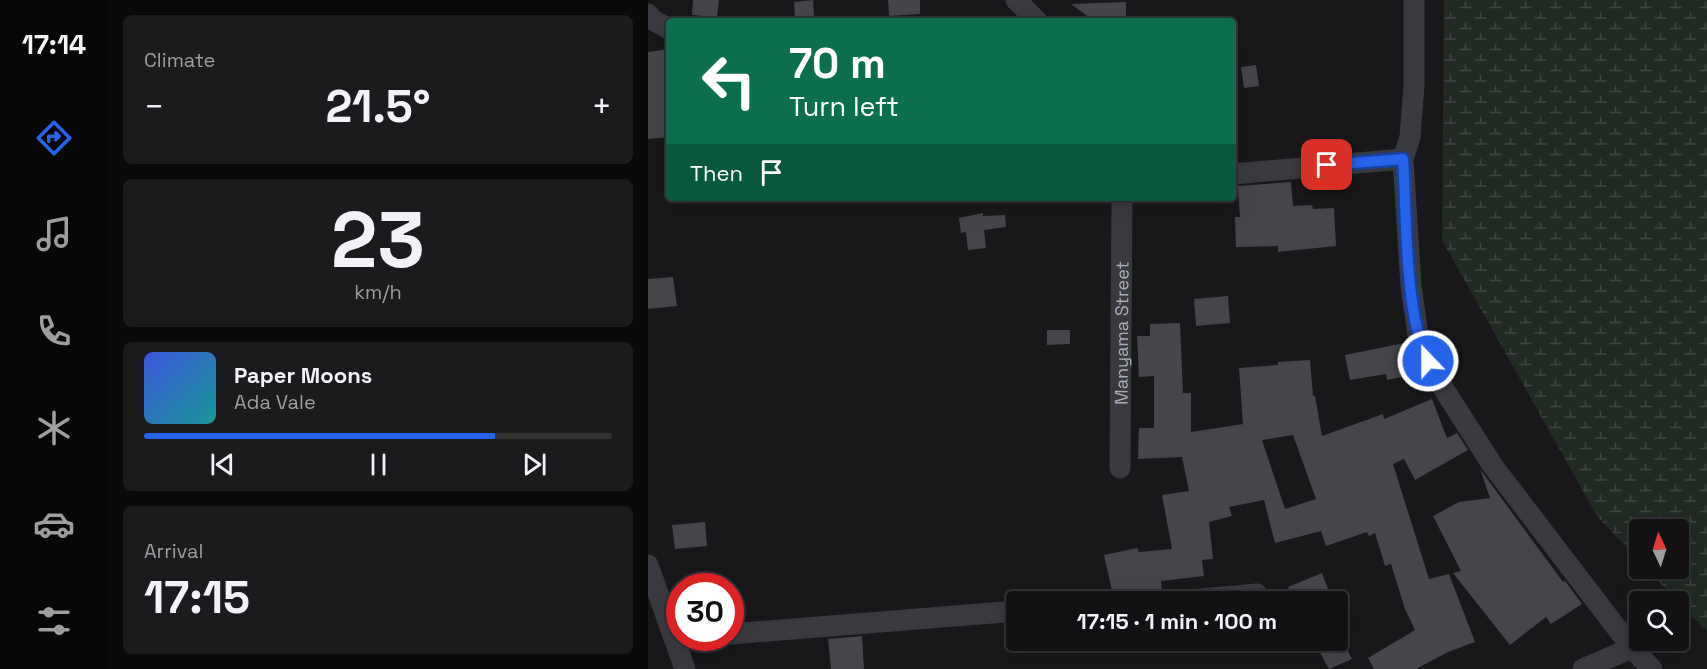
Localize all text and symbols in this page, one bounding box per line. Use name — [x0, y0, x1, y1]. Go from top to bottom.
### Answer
text: 17:14 — [22, 27, 86, 62]
text: 70 m — [789, 37, 886, 90]
icon: left — [690, 42, 768, 120]
text: Climate — [144, 47, 215, 73]
text: 21.5° — [325, 78, 431, 135]
text: − — [144, 86, 164, 128]
text: + — [592, 86, 612, 128]
text: Turn left — [789, 89, 899, 124]
icon: directions — [33, 117, 75, 159]
pin — [1301, 139, 1352, 190]
icon: arrive — [1310, 148, 1343, 181]
icon: arrive — [755, 156, 788, 189]
text: Then — [690, 159, 743, 187]
text: 23 — [331, 190, 425, 290]
icon: music — [33, 213, 75, 255]
street label: Manyama Street — [1109, 261, 1133, 405]
text: km/h — [354, 279, 402, 305]
icon: phone — [33, 310, 75, 352]
position arrow — [1396, 329, 1460, 393]
text: Paper Moons — [234, 361, 372, 389]
text: Ada Vale — [234, 389, 316, 415]
icon: climate — [33, 407, 75, 449]
icon: previous — [206, 448, 239, 481]
icon: pause — [362, 448, 395, 481]
icon: next — [518, 448, 551, 481]
icon: car — [33, 503, 75, 545]
north arrow — [1629, 519, 1689, 579]
map controls — [1629, 519, 1689, 651]
text: Arrival — [144, 538, 203, 564]
text: 17:15 — [144, 569, 250, 626]
speed limit sign: 30 — [666, 573, 744, 651]
button: search — [1629, 591, 1689, 651]
icon: filters — [33, 600, 75, 642]
text: 17:15 · 1 min · 100 m — [1077, 607, 1277, 635]

